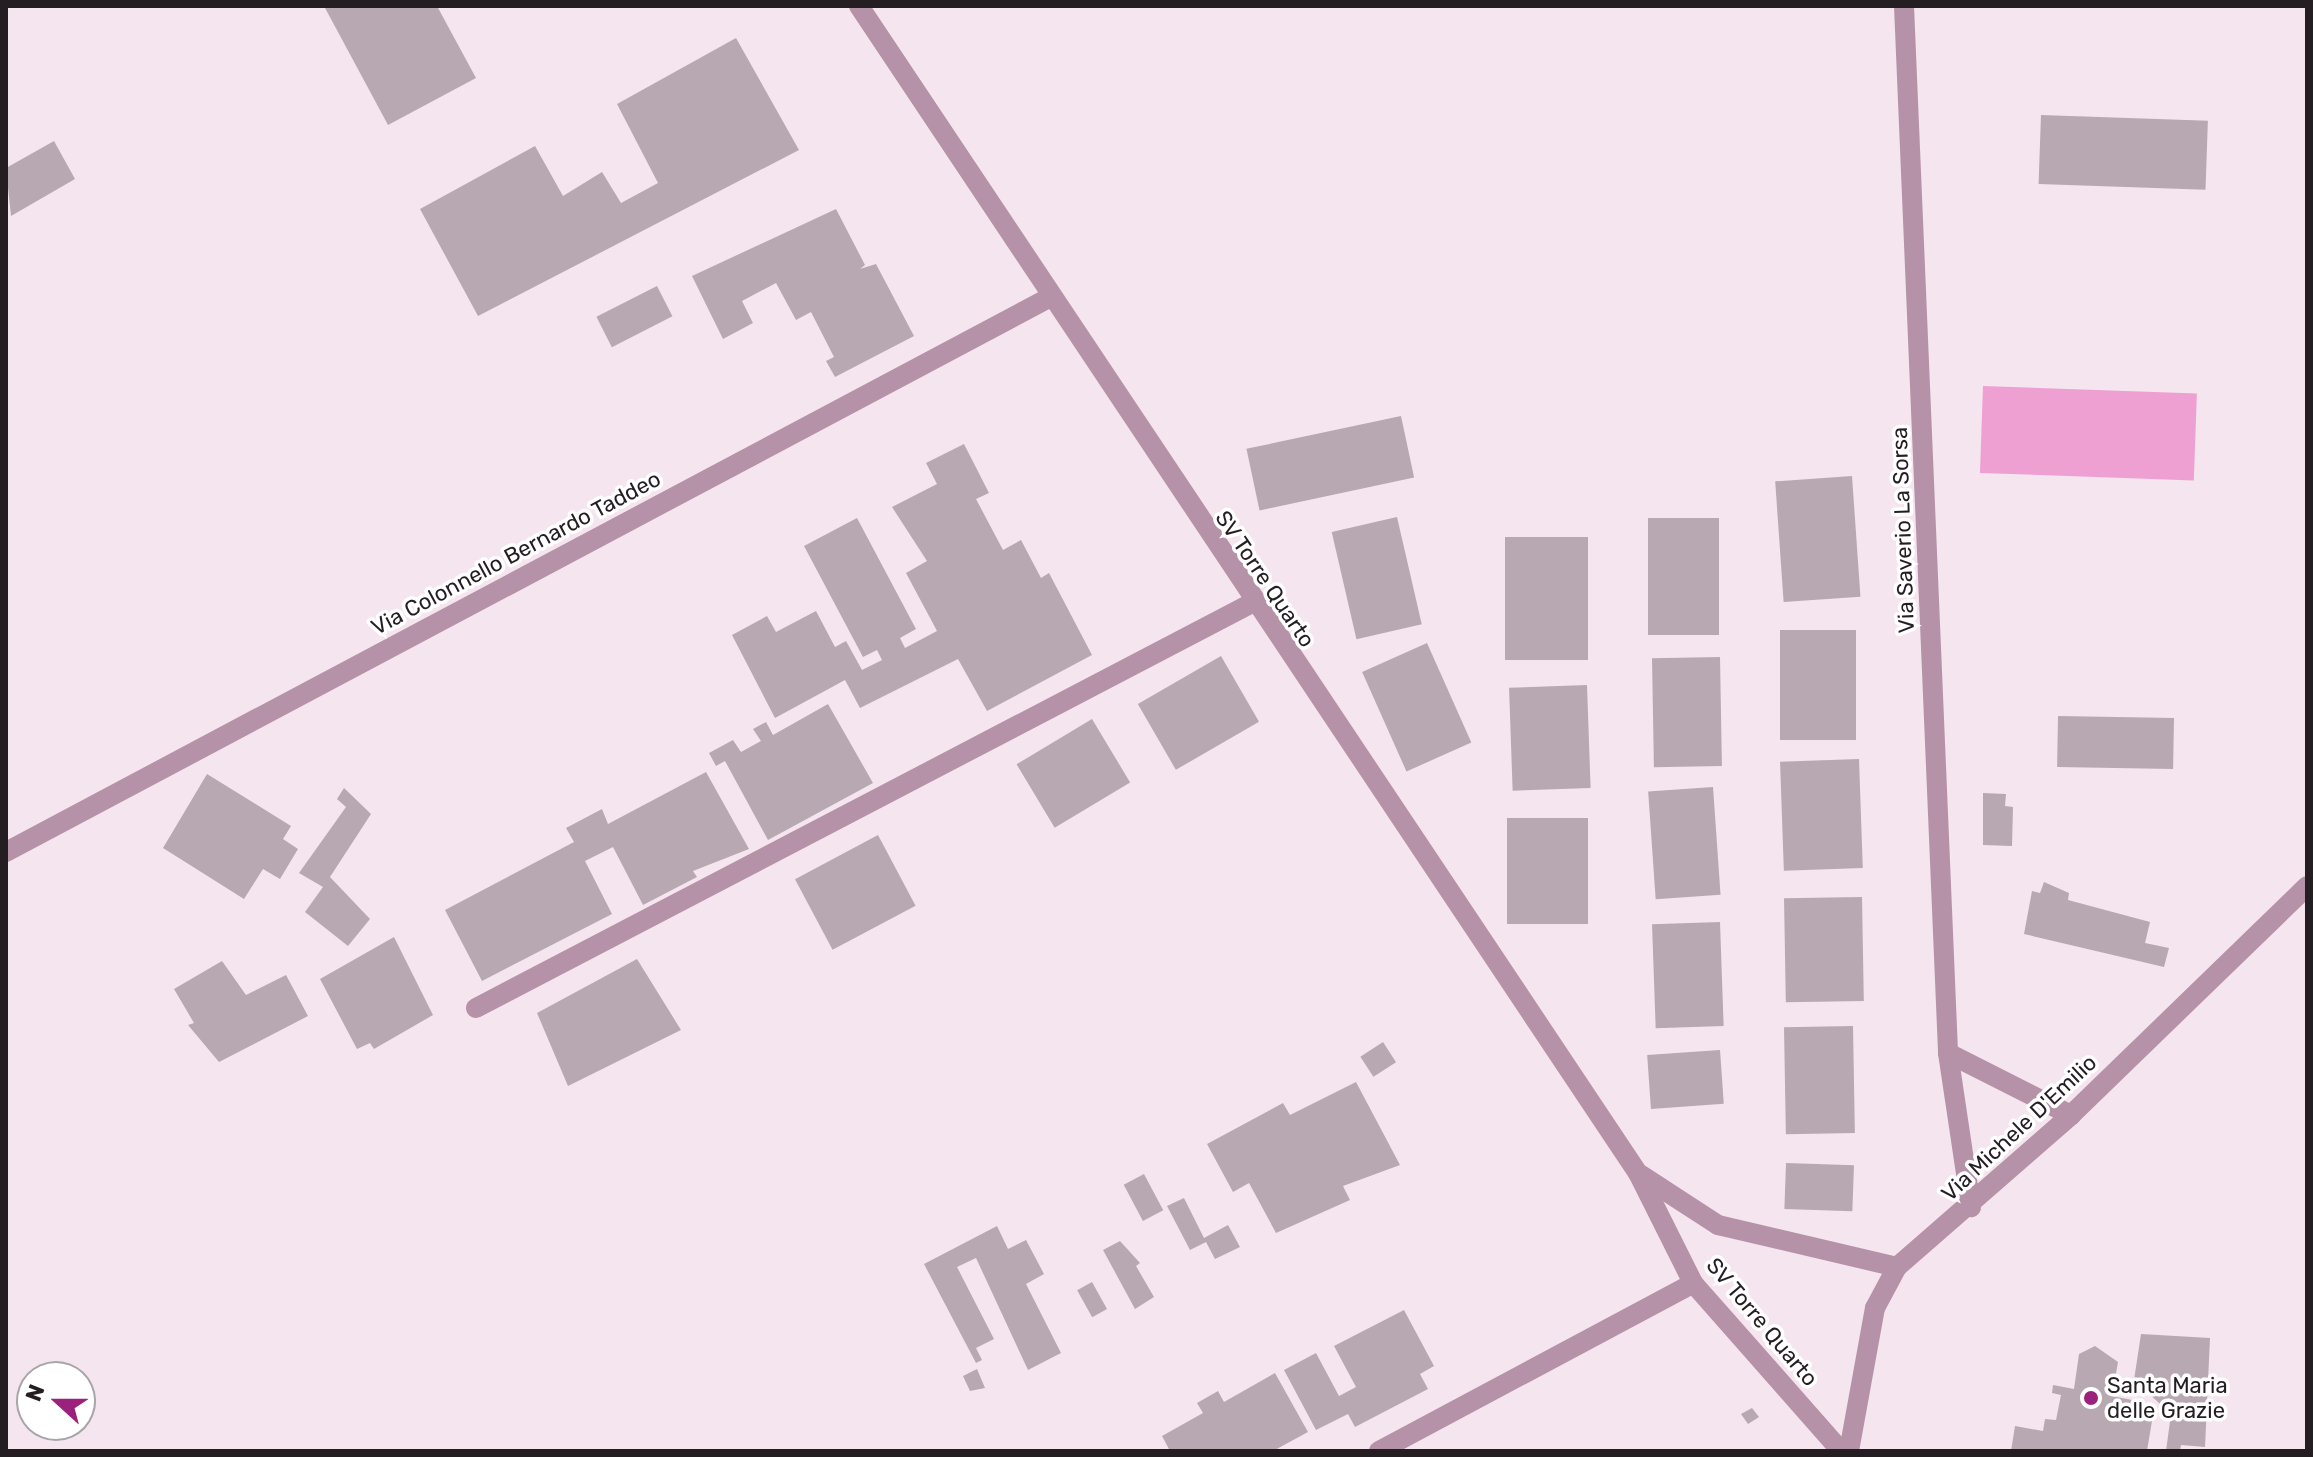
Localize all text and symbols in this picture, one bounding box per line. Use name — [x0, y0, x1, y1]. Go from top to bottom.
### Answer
street label: Via Saverio La Sorsa — [1886, 426, 1920, 634]
street label: Via Colonnello Bernardo Taddeo — [367, 465, 665, 641]
street label: SV Torre Quarto — [1209, 505, 1321, 653]
street label: Via Michele D'Emilio — [1936, 1049, 2102, 1207]
street label: SV Torre Quarto — [1700, 1252, 1824, 1392]
north arrow — [16, 1361, 96, 1441]
place label: Santa Maria delle Grazie — [2107, 1372, 2228, 1424]
text: N — [20, 1381, 50, 1405]
marker: Santa Maria delle Grazie — [2082, 1389, 2100, 1407]

